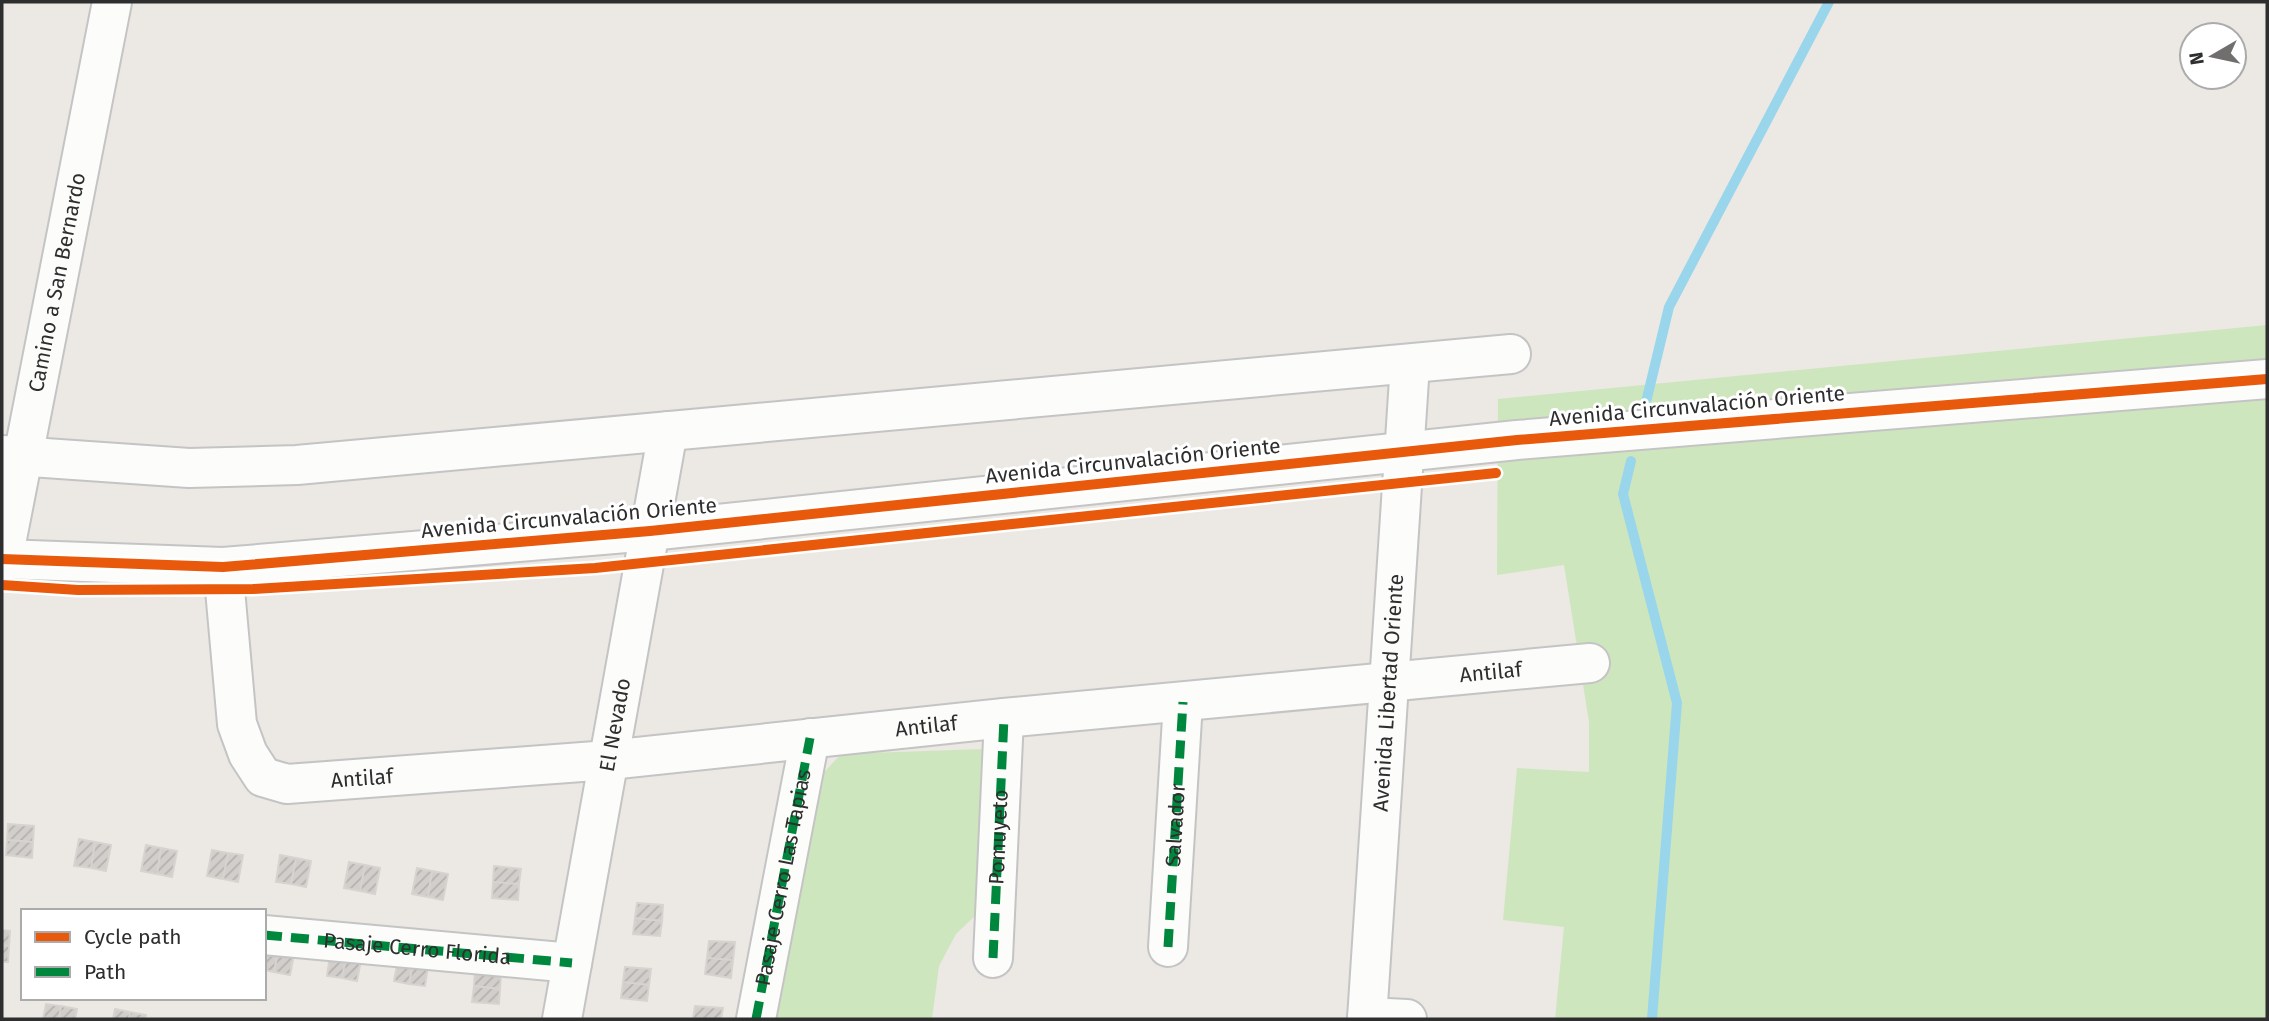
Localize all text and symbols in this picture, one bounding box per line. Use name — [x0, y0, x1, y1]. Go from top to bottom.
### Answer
north arrow — [2178, 21, 2248, 91]
text: N — [2184, 51, 2209, 67]
street label: Camino a San Bernardo — [23, 170, 91, 394]
street label: Avenida Circunvalación Oriente — [1548, 380, 1846, 432]
street label: Avenida Circunvalación Oriente — [984, 433, 1282, 489]
street label: Avenida Circunvalación Oriente — [420, 492, 718, 544]
street label: Avenida Libertad Oriente — [1368, 573, 1409, 812]
street label: Antilaf — [1458, 656, 1525, 688]
street label: El Nevado — [594, 676, 636, 774]
street label: Antilaf — [894, 710, 961, 742]
street label: Antilaf — [330, 763, 396, 794]
street label: Pasaje Cerro Las Tapias — [750, 767, 817, 988]
street label: Salvador — [1160, 783, 1191, 867]
street label: Pomuyeto — [983, 789, 1014, 885]
legend — [21, 909, 266, 1000]
text: Cycle path — [84, 924, 182, 950]
street label: Pasaje Cerro Florida — [322, 927, 513, 970]
text: Path — [84, 959, 126, 985]

